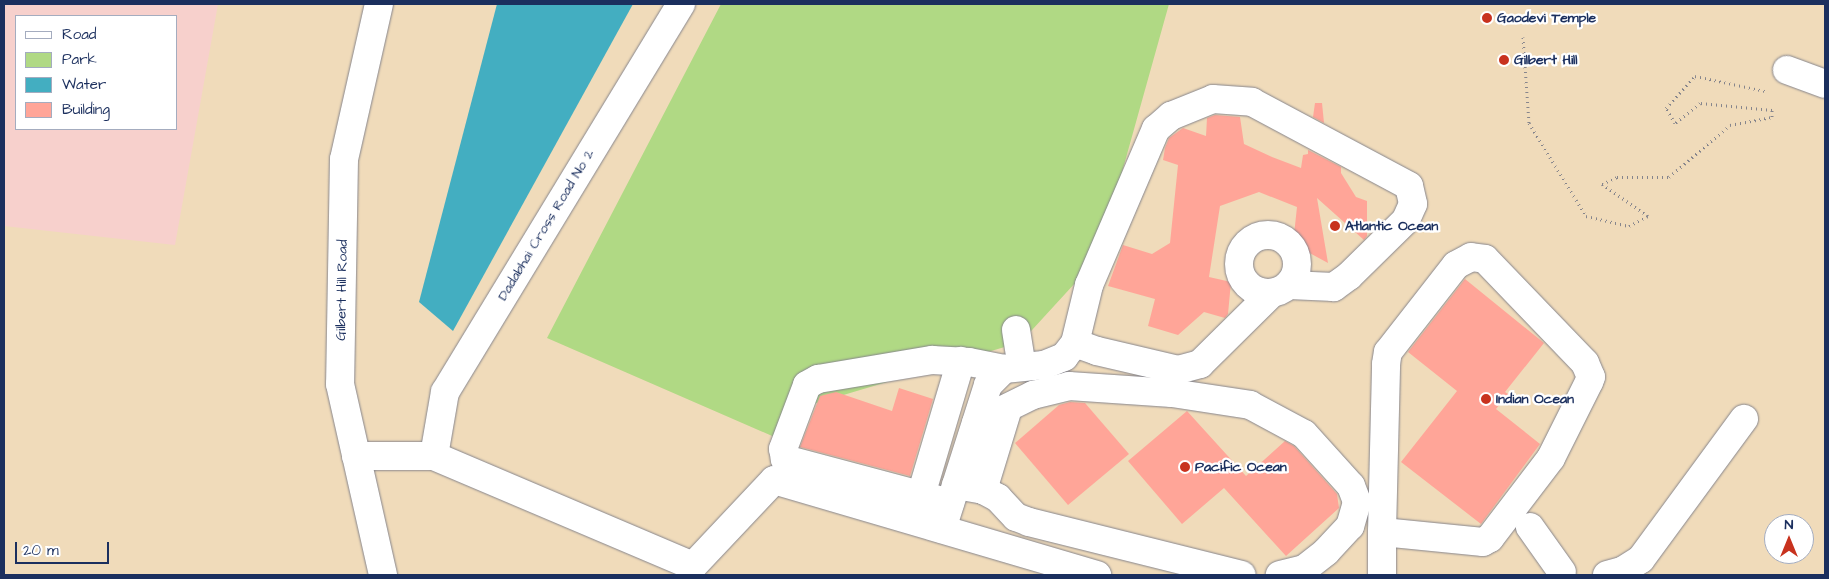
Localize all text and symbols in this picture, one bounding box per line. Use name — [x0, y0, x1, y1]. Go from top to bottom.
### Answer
place label: Gaodevi Temple — [1497, 10, 1596, 26]
marker: Gaodevi Temple — [1481, 12, 1493, 24]
legend — [15, 15, 178, 130]
text: Road — [62, 24, 96, 45]
text: Park — [62, 49, 97, 70]
place label: Gilbert Hill — [1514, 52, 1577, 68]
marker: Gilbert Hill — [1498, 54, 1510, 66]
text: Water — [62, 74, 106, 95]
text: Building — [62, 99, 110, 120]
street label: Dadabhai Cross Road No 2 — [494, 146, 598, 304]
place label: Atlantic Ocean — [1345, 218, 1438, 234]
marker: Atlantic Ocean — [1329, 220, 1341, 232]
street label: Gilbert Hill Road — [333, 239, 351, 341]
place label: Indian Ocean — [1496, 391, 1574, 407]
marker: Indian Ocean — [1480, 393, 1492, 405]
place label: Pacific Ocean — [1195, 459, 1287, 475]
marker: Pacific Ocean — [1179, 461, 1191, 473]
north arrow — [1764, 514, 1814, 564]
text: N — [1785, 515, 1793, 535]
scale bar — [18, 532, 111, 564]
text: 20 m — [23, 540, 59, 561]

